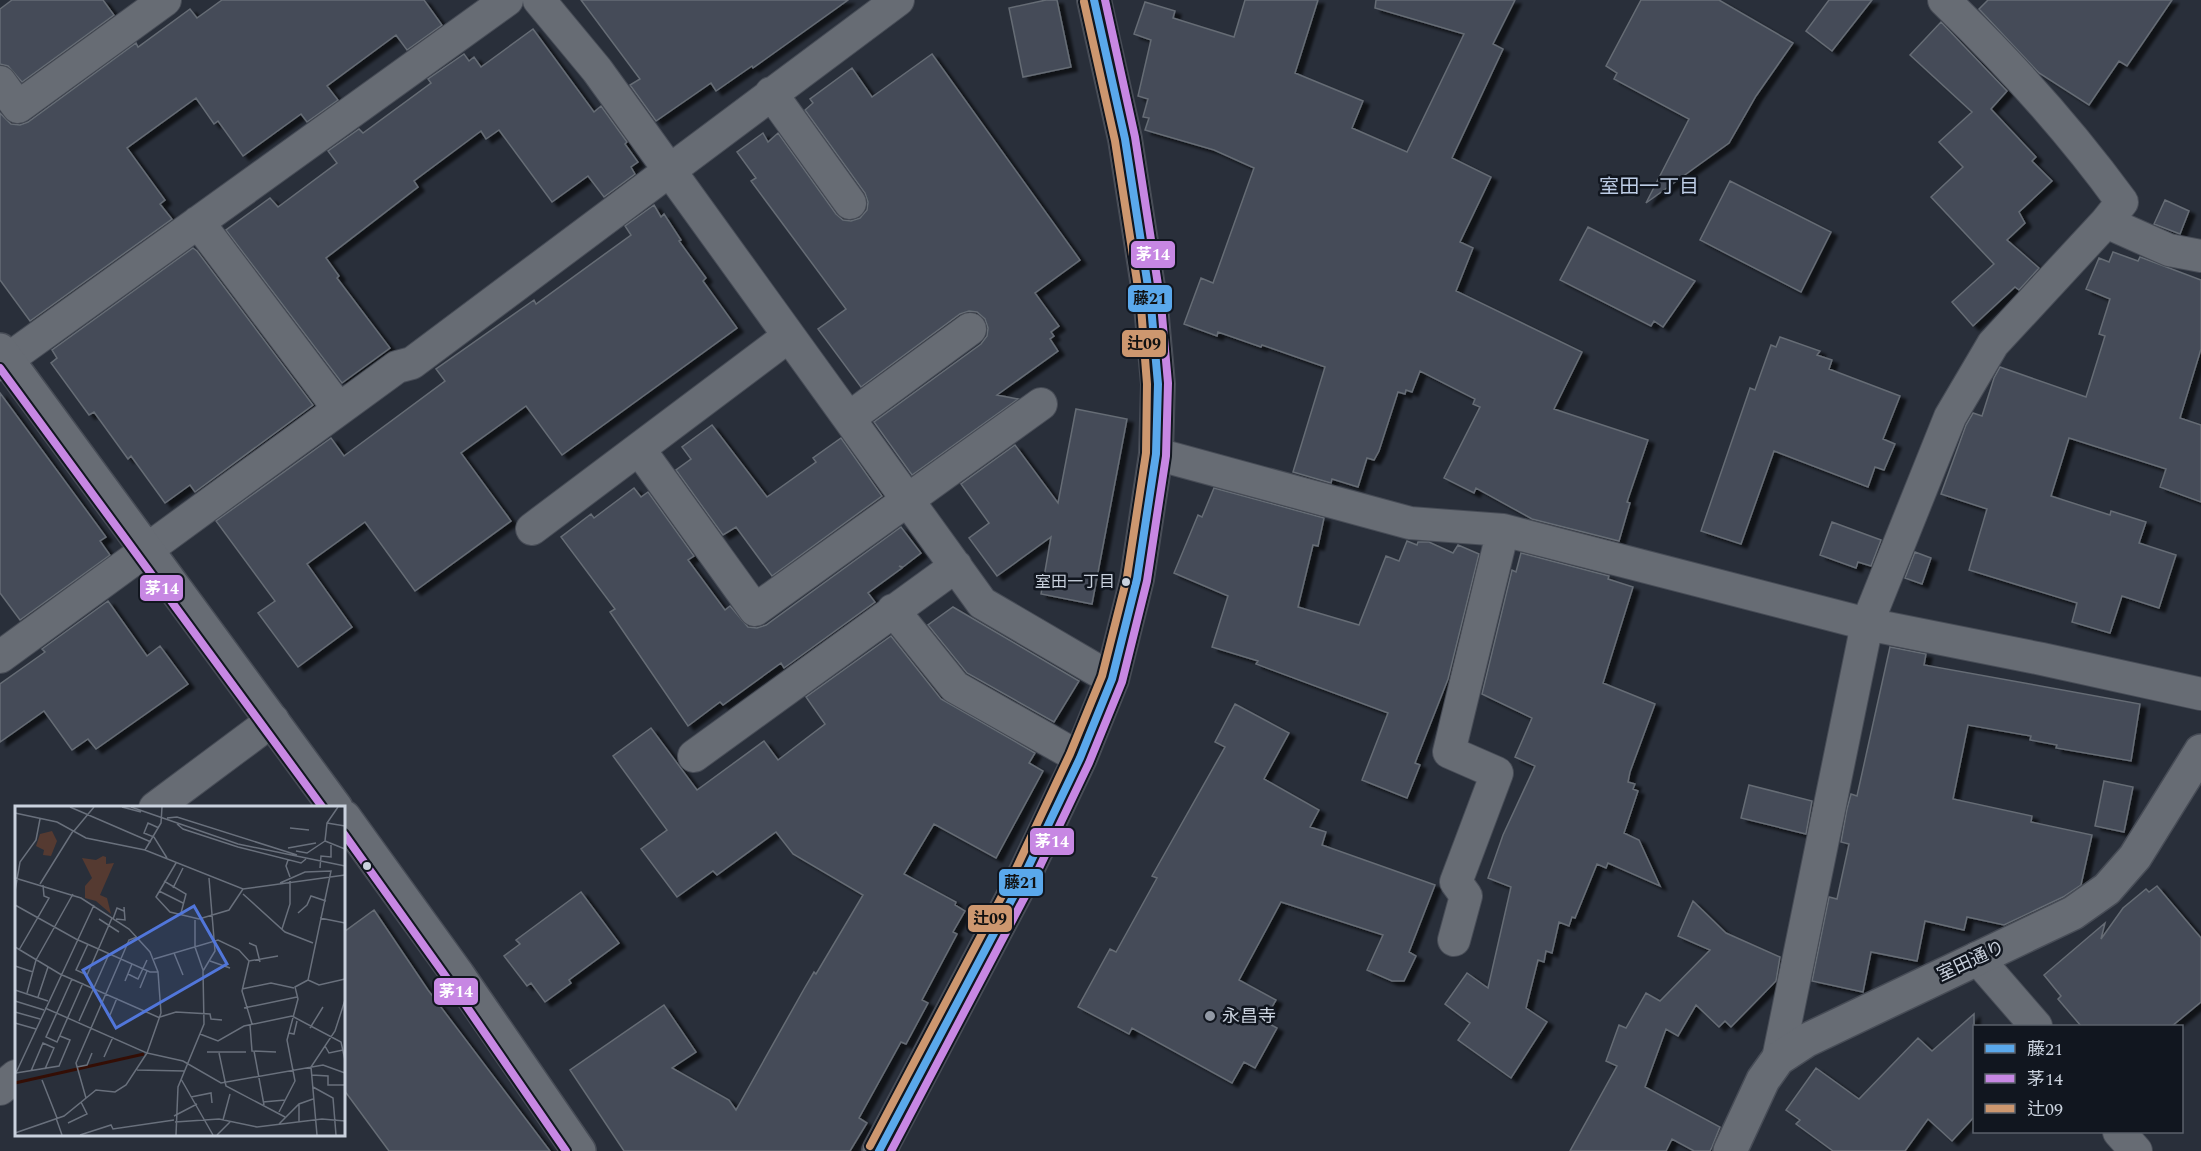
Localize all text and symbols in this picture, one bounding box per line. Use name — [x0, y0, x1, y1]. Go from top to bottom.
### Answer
district label: 室田一丁目 — [1599, 172, 1699, 202]
line badge: 茅14 — [1130, 240, 1176, 269]
text: 茅14 — [1136, 243, 1170, 267]
line badge: 藤21 — [1127, 284, 1173, 313]
text: 藤21 — [1133, 287, 1167, 311]
line badge: 辻09 — [1121, 329, 1167, 358]
text: 辻09 — [1127, 332, 1161, 356]
place label: 室田一丁目 — [1035, 570, 1115, 594]
line badge: 茅14 — [139, 574, 184, 602]
marker: 室田一丁目 — [1120, 576, 1132, 588]
text: 茅14 — [145, 577, 179, 601]
inset map — [15, 806, 345, 1136]
line badge: 茅14 — [1029, 827, 1075, 856]
text: 茅14 — [1035, 830, 1069, 854]
unlabelled marker — [361, 860, 373, 872]
line badge: 藤21 — [998, 868, 1044, 897]
text: 藤21 — [1004, 871, 1038, 895]
line badge: 辻09 — [967, 904, 1013, 933]
text: 辻09 — [973, 907, 1007, 931]
street label: 室田通り — [1933, 934, 2009, 988]
line badge: 茅14 — [433, 977, 479, 1006]
text: 茅14 — [439, 980, 473, 1004]
place label: 永昌寺 — [1222, 1003, 1276, 1030]
marker: 永昌寺 — [1203, 1009, 1217, 1023]
legend — [1973, 1025, 2183, 1133]
text: 藤21 — [2027, 1036, 2063, 1063]
text: 茅14 — [2027, 1066, 2063, 1093]
text: 辻09 — [2027, 1096, 2063, 1123]

